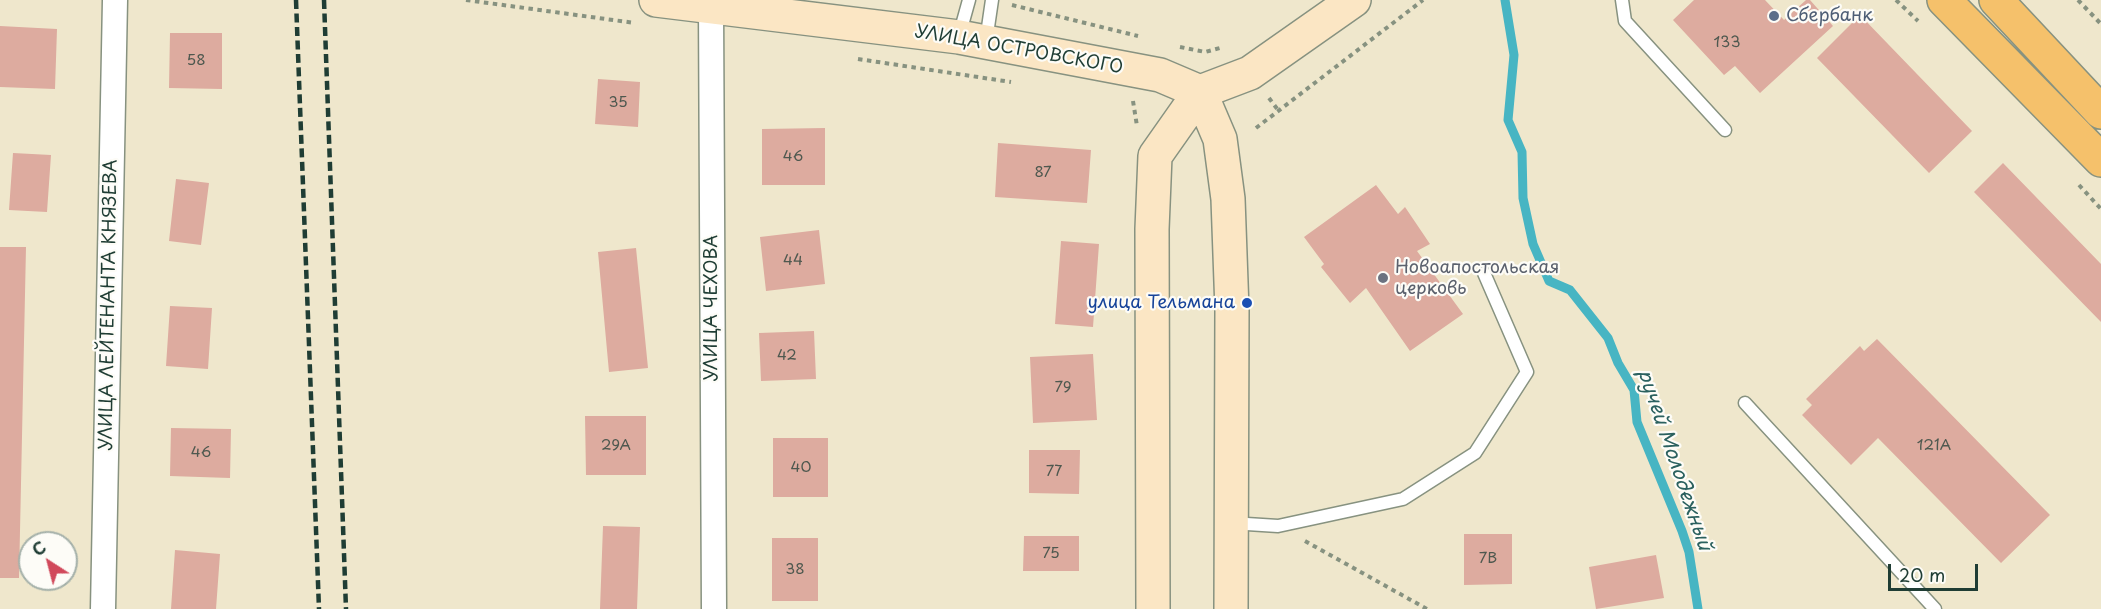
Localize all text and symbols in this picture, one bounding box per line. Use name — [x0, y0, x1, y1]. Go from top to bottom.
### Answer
place label: Сбербанк — [1786, 5, 1873, 27]
marker: Сбербанк — [1767, 9, 1781, 23]
street label: УЛИЦА ОСТРОВСКОГО — [913, 21, 1125, 79]
house number: 133 — [1714, 34, 1740, 52]
house number: 58 — [186, 52, 206, 70]
house number: 35 — [608, 94, 628, 112]
house number: 46 — [783, 148, 803, 166]
street label: УЛИЦА ЛЕЙТЕНАНТА КНЯЗЕВА — [96, 159, 122, 451]
house number: 87 — [1034, 164, 1052, 182]
street label: УЛИЦА ЧЕХОВА — [701, 235, 723, 381]
house number: 44 — [783, 252, 803, 270]
place label: Новоапостольская церковь — [1395, 257, 1559, 300]
marker: Новоапостольская церковь — [1376, 271, 1390, 285]
place label: улица Тельмана — [1088, 292, 1235, 314]
marker: улица Тельмана — [1240, 296, 1254, 310]
house number: 42 — [777, 347, 797, 365]
water label: ручей Молодежный — [1632, 366, 1716, 554]
house number: 79 — [1054, 379, 1072, 397]
house number: 29А — [601, 437, 631, 455]
house number: 121А — [1917, 437, 1951, 455]
house number: 46 — [191, 444, 211, 462]
house number: 40 — [791, 459, 811, 477]
house number: 77 — [1046, 463, 1062, 481]
north arrow — [18, 531, 78, 591]
text: С — [27, 535, 51, 561]
house number: 75 — [1042, 545, 1060, 563]
house number: 7В — [1479, 550, 1497, 568]
scale bar — [1891, 552, 1981, 590]
house number: 38 — [785, 561, 805, 579]
text: 20 m — [1899, 561, 1945, 588]

